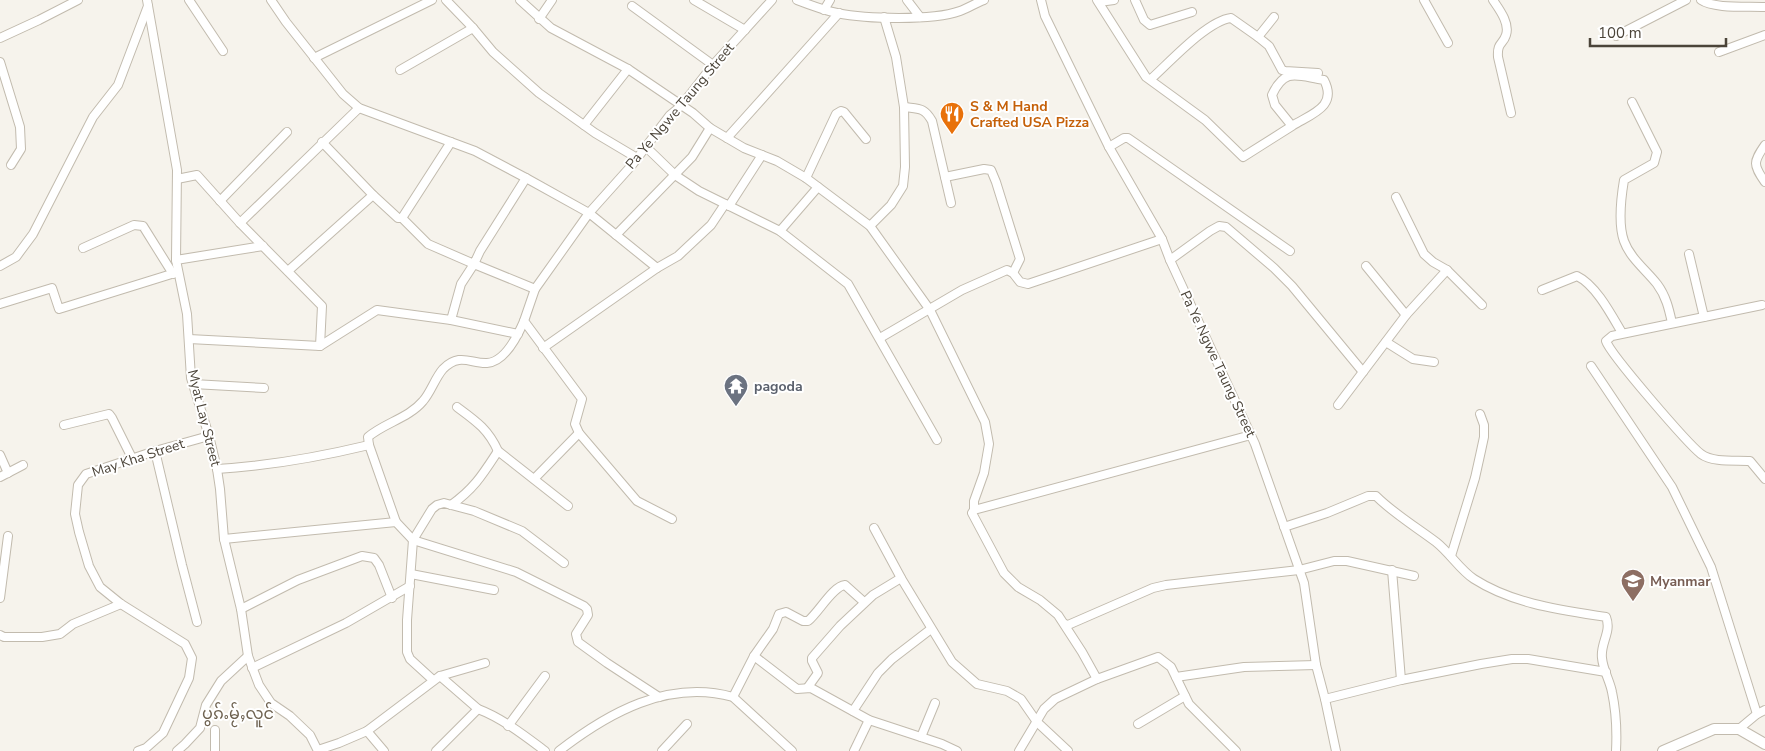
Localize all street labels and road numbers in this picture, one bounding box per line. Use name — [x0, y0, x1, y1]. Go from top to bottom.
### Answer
street label: Pa Ye Ngwe Taung Street — [621, 39, 739, 173]
street label: Pa Ye Ngwe Taung Street — [1176, 288, 1260, 440]
street label: Myat Lay Street — [183, 368, 225, 468]
street label: May Kha Street — [89, 434, 187, 482]

